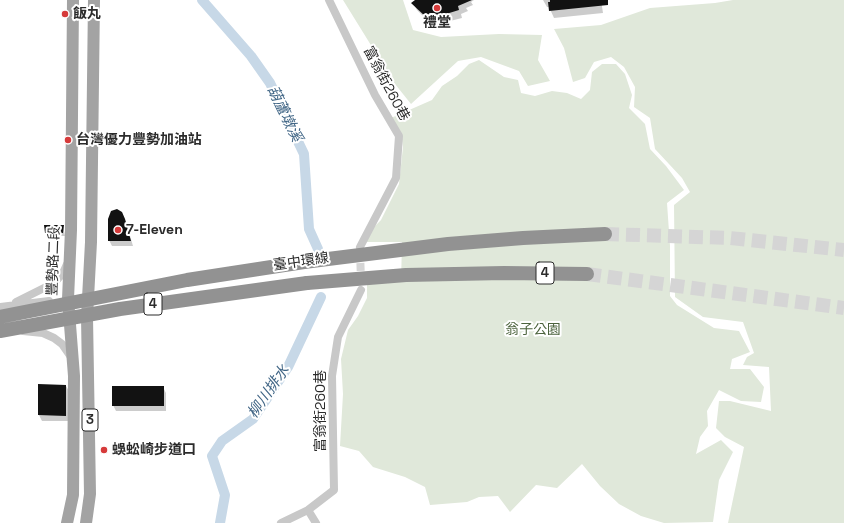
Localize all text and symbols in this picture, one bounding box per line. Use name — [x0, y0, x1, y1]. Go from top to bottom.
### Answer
marker: 禮堂 — [432, 3, 442, 13]
place label: 飯丸 — [73, 6, 101, 22]
marker: 飯丸 — [60, 9, 70, 19]
place label: 禮堂 — [423, 15, 451, 31]
street label: 富翁街260巷 — [359, 44, 413, 124]
water label: 葫蘆墩溪 — [263, 83, 305, 145]
place label: 台灣優力豐勢加油站 — [76, 132, 202, 148]
marker: 台灣優力豐勢加油站 — [63, 135, 73, 145]
place label: 7-Eleven — [126, 222, 183, 238]
marker: 7-Eleven — [113, 225, 123, 235]
street label: 豐勢路二段 — [44, 226, 64, 296]
street label: 臺中環線 — [272, 250, 330, 274]
road number: 4 — [536, 262, 554, 284]
road number: 4 — [144, 293, 162, 315]
park label: 翁子公園 — [505, 322, 561, 338]
water label: 柳川排水 — [244, 362, 294, 422]
street label: 富翁街260巷 — [313, 370, 329, 452]
road number: 3 — [82, 409, 98, 431]
place label: 蜈蚣崎步道口 — [112, 442, 196, 458]
marker: 蜈蚣崎步道口 — [99, 445, 109, 455]

